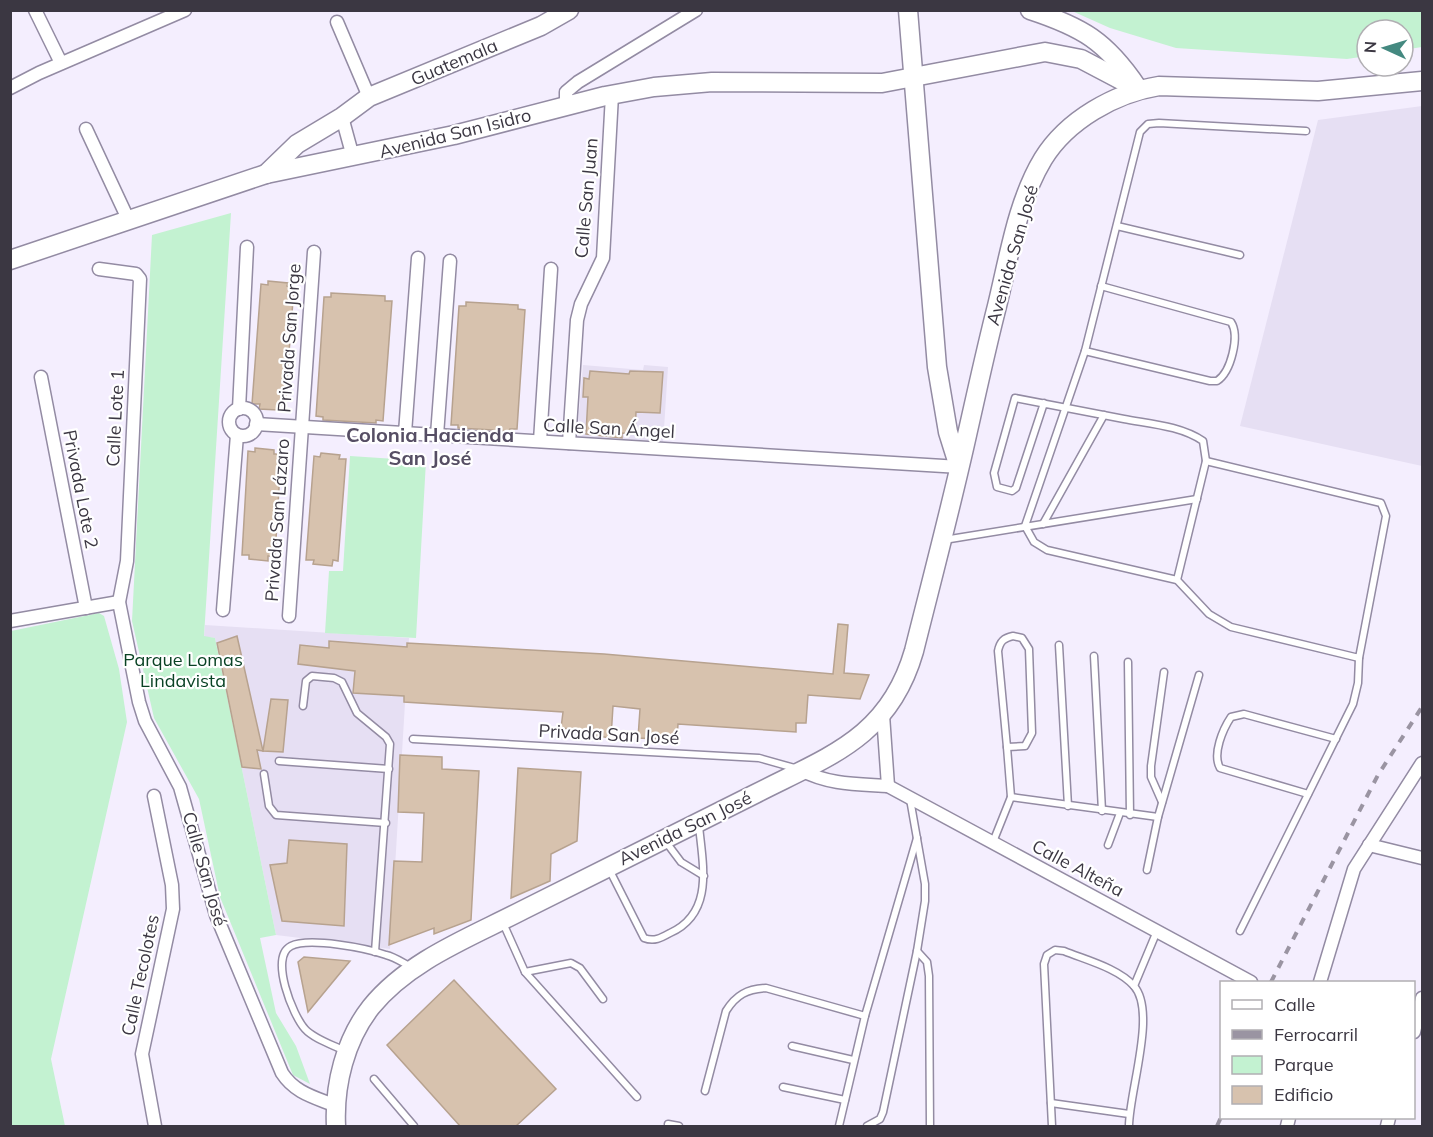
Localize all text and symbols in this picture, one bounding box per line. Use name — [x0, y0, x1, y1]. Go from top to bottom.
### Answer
north arrow — [1355, 18, 1415, 78]
street label: Guatemala — [407, 33, 501, 91]
text: N — [1360, 40, 1380, 54]
street label: Avenida San Isidro — [377, 103, 533, 163]
street label: Calle San Juan — [569, 137, 603, 259]
street label: Avenida San José — [981, 182, 1043, 328]
street label: Privada San Jorge — [272, 263, 306, 413]
street label: Calle Lote 1 — [101, 369, 129, 467]
street label: Calle San Ángel — [543, 413, 675, 443]
district label: Colonia Hacienda San José — [346, 422, 514, 470]
street label: Privada Lote 2 — [58, 428, 104, 550]
street label: Privada San Lázaro — [260, 438, 294, 602]
park label: Parque Lomas Lindavista — [123, 648, 243, 692]
street label: Privada San José — [538, 719, 680, 749]
street label: Avenida San José — [615, 786, 755, 870]
street label: Calle San José — [178, 809, 232, 929]
street label: Calle Alteña — [1028, 834, 1128, 902]
street label: Calle Tecolotes — [116, 912, 164, 1038]
legend — [1220, 981, 1415, 1119]
text: Calle — [1274, 993, 1315, 1016]
text: Ferrocarril — [1274, 1023, 1358, 1046]
text: Parque — [1274, 1053, 1333, 1076]
text: Edificio — [1274, 1083, 1333, 1106]

